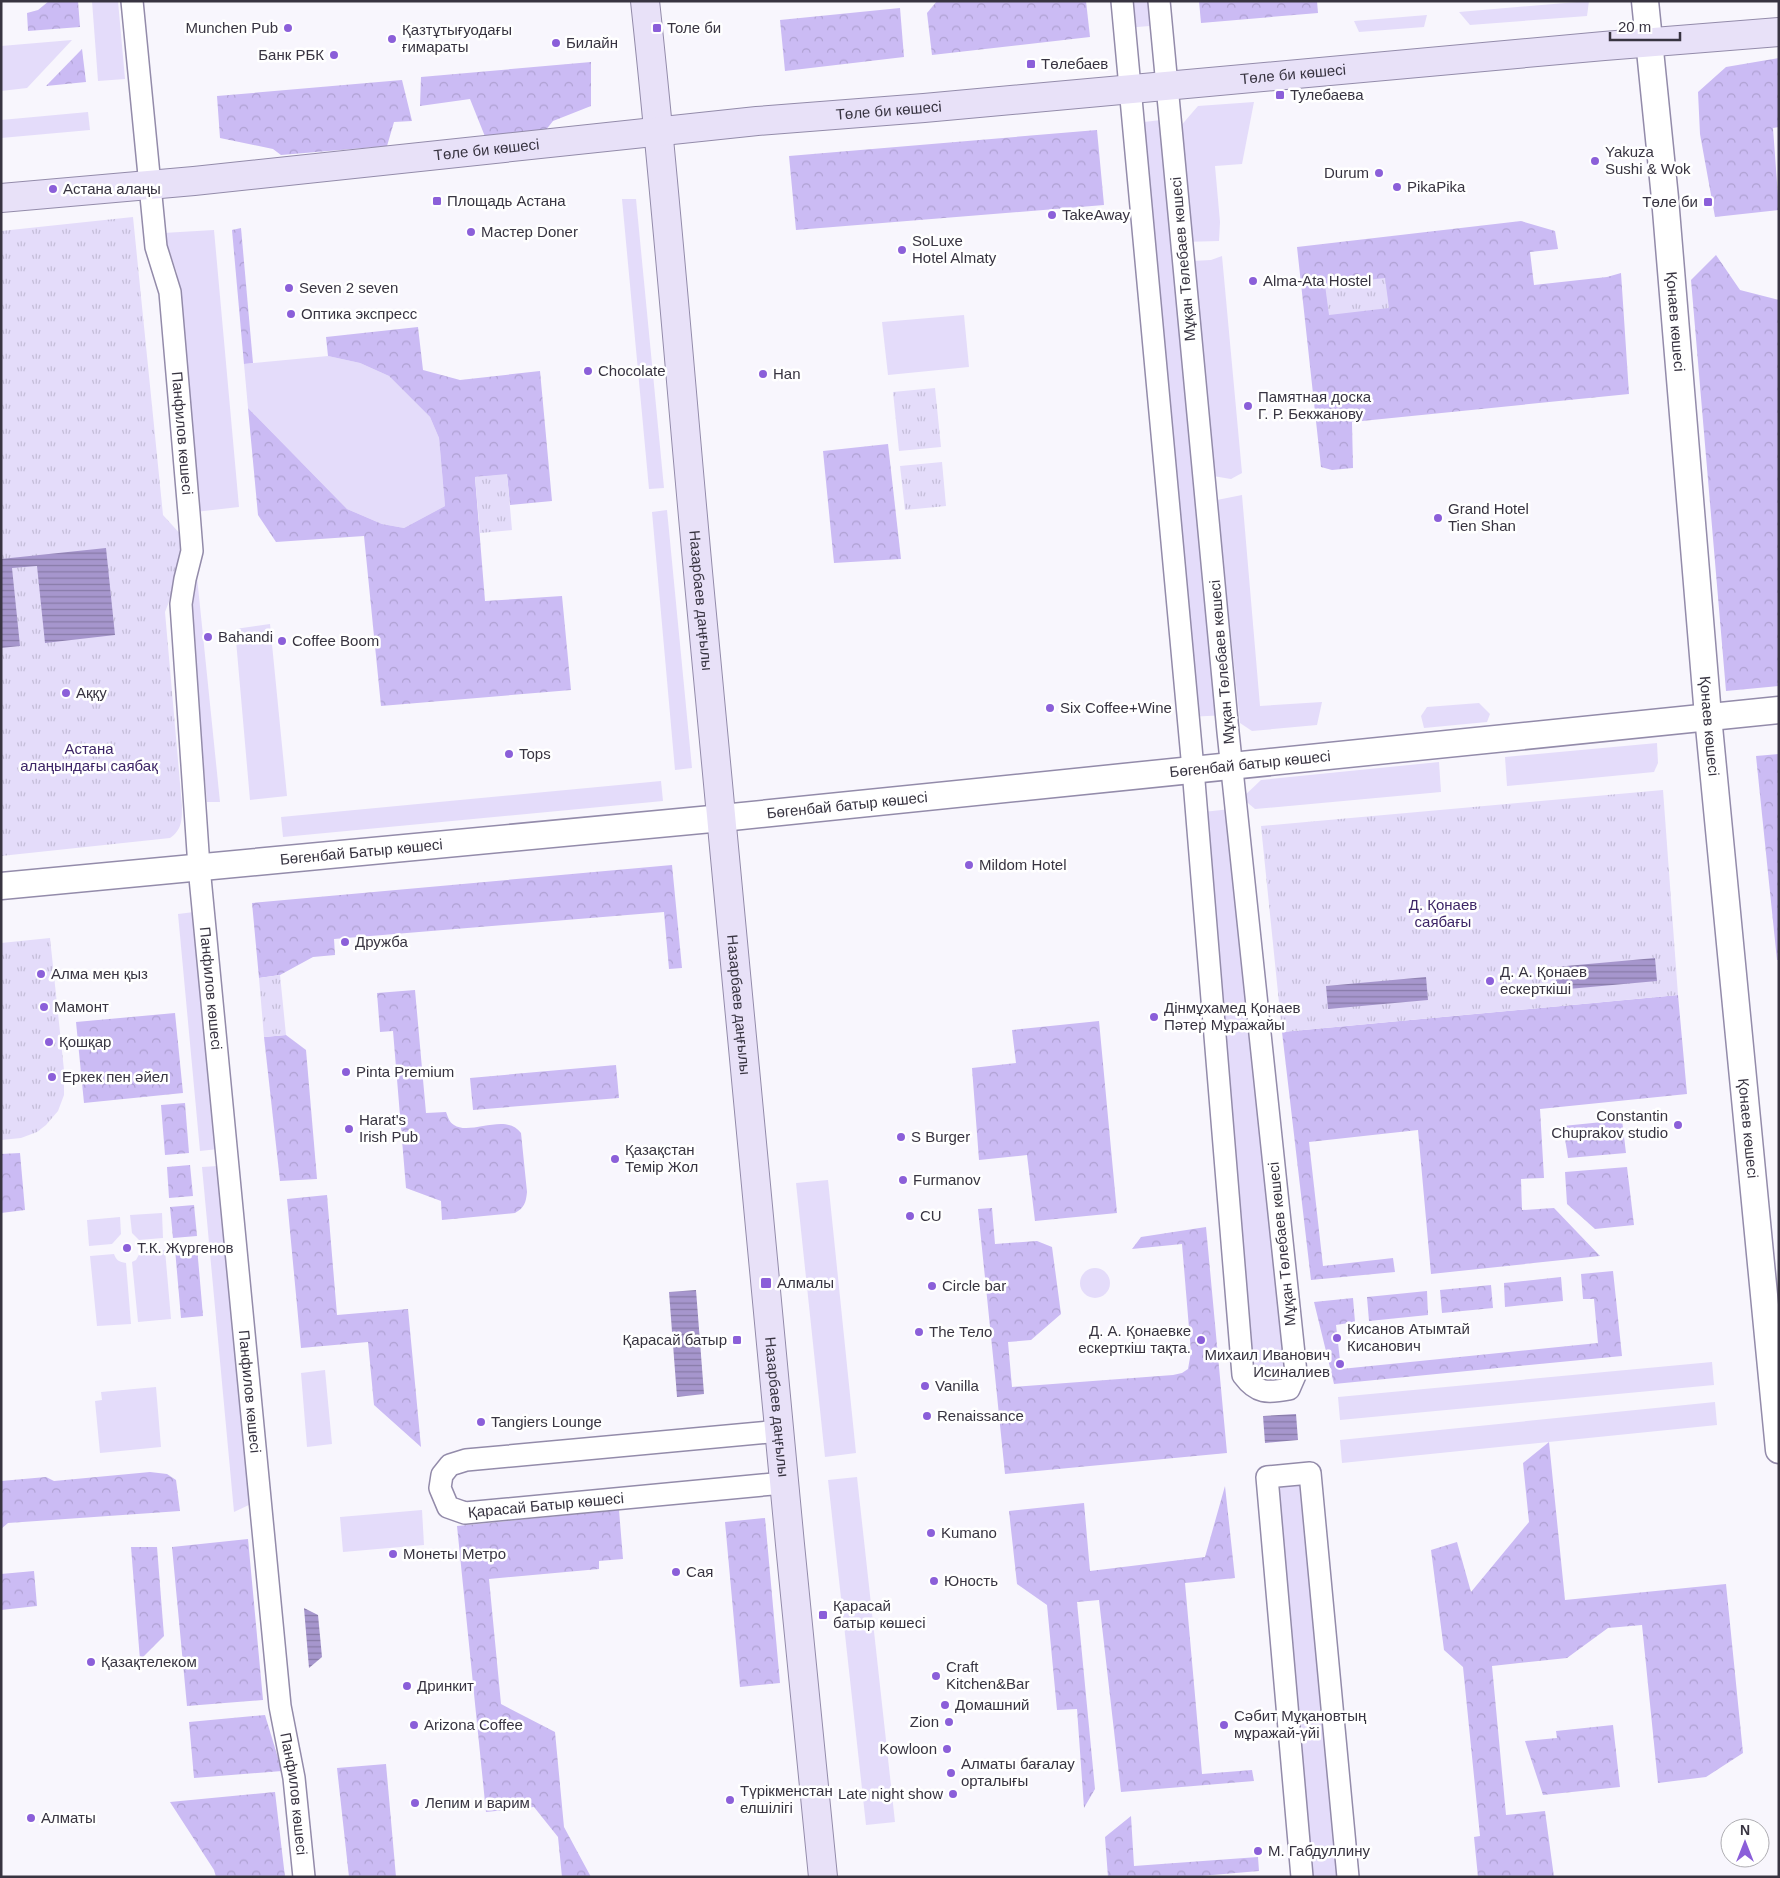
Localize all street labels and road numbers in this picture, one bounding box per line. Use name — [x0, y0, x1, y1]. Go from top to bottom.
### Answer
street label: Төле би көшесі — [1239, 61, 1347, 87]
street label: Төле би көшесі — [835, 97, 942, 123]
street label: Төле би көшесі — [433, 135, 540, 163]
street label: Мұқан Төлебаев көшесі — [1167, 176, 1198, 342]
street label: Қонаев көшесі — [1663, 271, 1688, 372]
street label: Панфилов көшесі — [169, 371, 196, 495]
street label: Назарбаев даңғылы — [686, 529, 716, 671]
street label: Мұқан Төлебаев көшесі — [1206, 579, 1237, 745]
street label: Қонаев көшесі — [1697, 675, 1723, 777]
street label: Бөгенбай батыр көшесі — [1169, 747, 1331, 780]
street label: Бөгенбай батыр көшесі — [766, 788, 928, 821]
street label: Бөгенбай Батыр көшесі — [279, 835, 443, 868]
street label: Панфилов көшесі — [197, 926, 226, 1051]
street label: Назарбаев даңғылы — [724, 934, 754, 1076]
street label: Қонаев көшесі — [1735, 1077, 1762, 1179]
street label: Мұқан Төлебаев көшесі — [1264, 1161, 1299, 1327]
street label: Панфилов көшесі — [236, 1329, 265, 1454]
street label: Назарбаев даңғылы — [762, 1336, 792, 1478]
street label: Қарасай Батыр көшесі — [467, 1489, 625, 1521]
street label: Панфилов көшесі — [277, 1731, 311, 1856]

